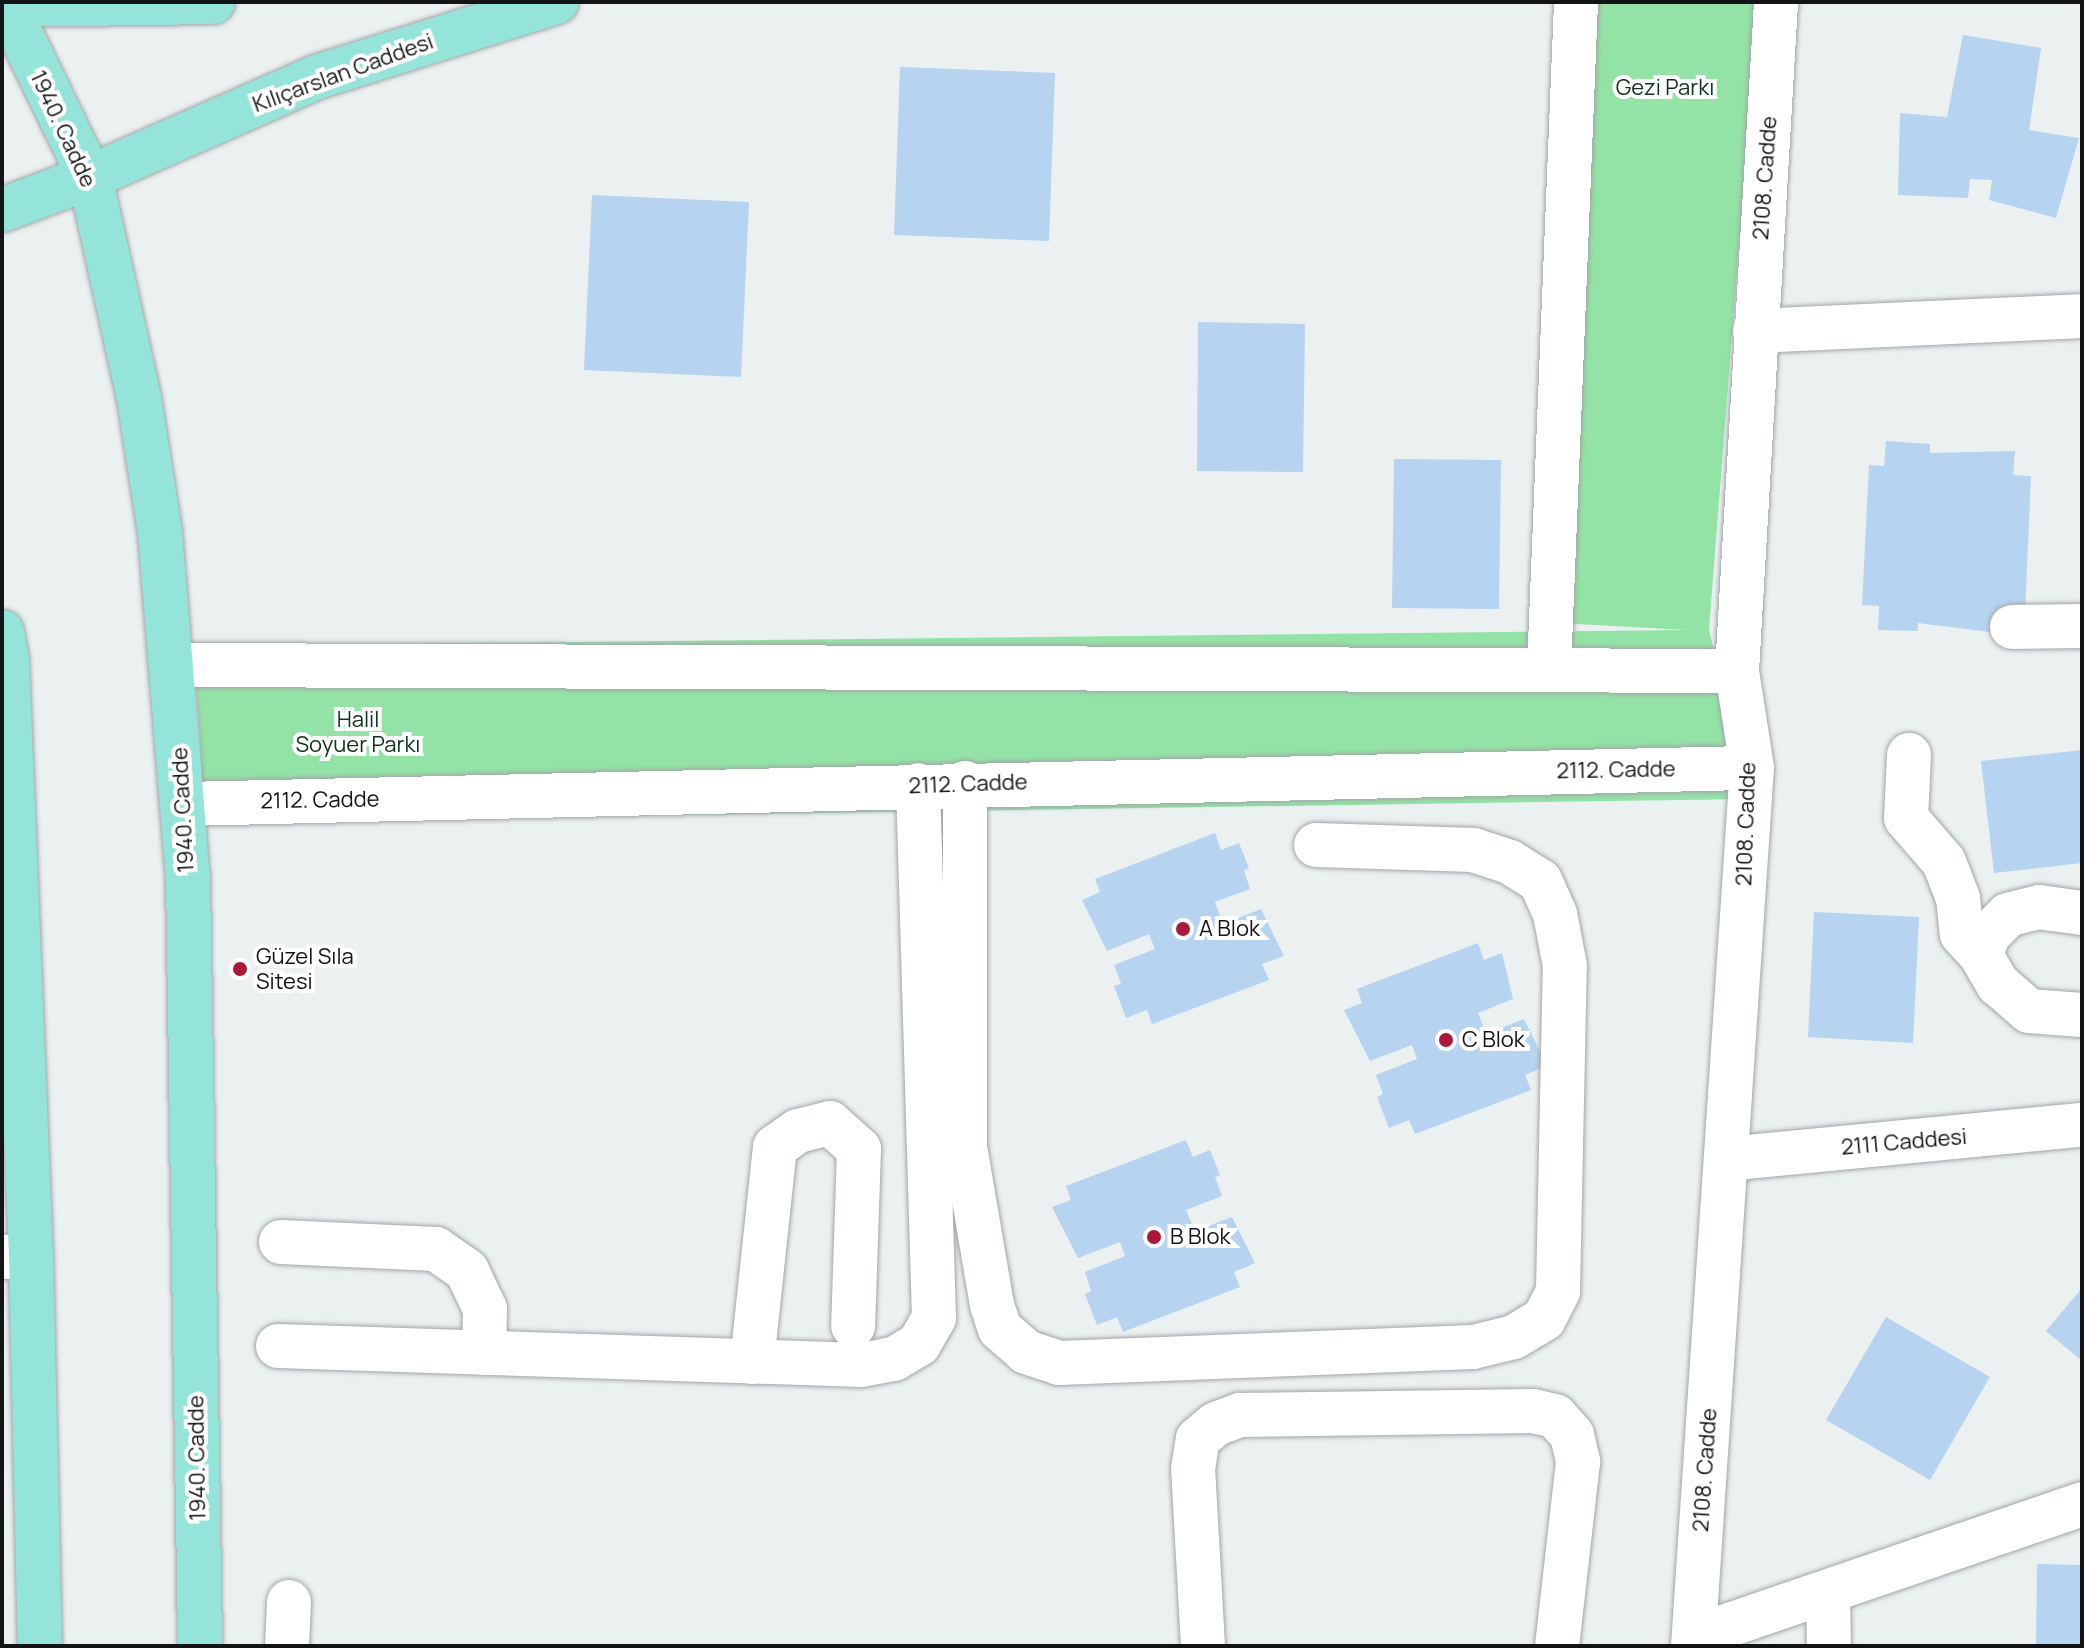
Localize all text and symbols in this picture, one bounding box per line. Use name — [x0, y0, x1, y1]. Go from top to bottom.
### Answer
street label: Kılıçarslan Caddesi — [249, 28, 437, 118]
street label: 1940. Cadde — [25, 67, 101, 191]
park label: Gezi Parkı — [1616, 75, 1714, 101]
street label: 2108. Cadde — [1748, 115, 1782, 241]
park label: Halil Soyuer Parkı — [296, 706, 420, 758]
street label: 1940. Cadde — [167, 747, 199, 873]
street label: 2112. Cadde — [1556, 756, 1676, 784]
street label: 2108. Cadde — [1731, 761, 1761, 887]
street label: 2112. Cadde — [908, 769, 1028, 799]
street label: 2112. Cadde — [260, 786, 380, 814]
place label: A Blok — [1199, 916, 1260, 942]
marker: A Blok — [1174, 920, 1192, 938]
place label: Güzel Sıla Sitesi — [256, 943, 354, 994]
marker: Güzel Sıla Sitesi — [231, 960, 249, 978]
place label: C Blok — [1462, 1027, 1525, 1053]
marker: C Blok — [1437, 1031, 1455, 1049]
street label: 2111 Caddesi — [1840, 1123, 1968, 1161]
place label: B Blok — [1170, 1224, 1230, 1250]
marker: B Blok — [1145, 1228, 1163, 1246]
street label: 1940. Cadde — [183, 1395, 211, 1521]
street label: 2108. Cadde — [1688, 1407, 1722, 1533]

